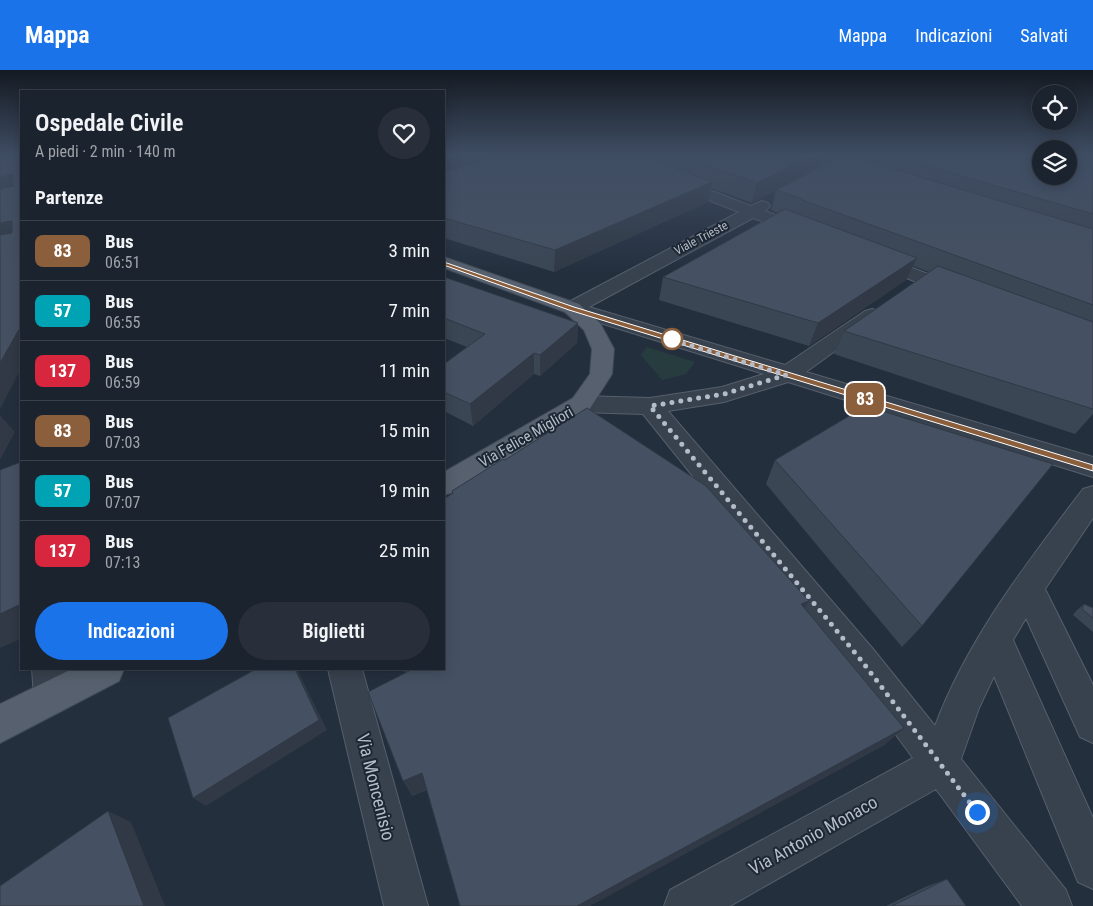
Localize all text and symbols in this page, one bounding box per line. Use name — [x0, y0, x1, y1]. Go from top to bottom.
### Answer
text: Mappa — [25, 21, 90, 49]
text: Mappa — [839, 25, 887, 46]
text: Indicazioni — [915, 25, 992, 46]
text: Salvati — [1020, 25, 1068, 46]
map controls — [1032, 85, 1077, 185]
button: locate — [1032, 85, 1077, 130]
button: heart — [378, 107, 430, 159]
text: Ospedale Civile — [35, 109, 183, 137]
button: layers — [1032, 140, 1077, 185]
text: A piedi · 2 min · 140 m — [35, 142, 176, 161]
text: Partenze — [35, 186, 103, 209]
street label: Viale Trieste — [672, 218, 730, 258]
text: Bus — [105, 230, 134, 253]
text: 3 min — [388, 239, 430, 262]
text: 83 — [53, 240, 72, 261]
text: 06:51 — [105, 253, 140, 272]
text: Bus — [105, 290, 134, 313]
text: 7 min — [388, 299, 430, 322]
text: 57 — [53, 300, 72, 321]
text: 06:55 — [105, 313, 140, 332]
unlabelled marker — [661, 328, 683, 350]
text: Bus — [105, 350, 134, 373]
text: 11 min — [379, 359, 430, 382]
text: 137 — [49, 360, 76, 381]
text: 06:59 — [105, 373, 140, 392]
line badge: 83 — [842, 383, 888, 415]
text: 83 — [856, 388, 874, 409]
street label: Via Felice Migliori — [476, 403, 576, 471]
text: Bus — [105, 410, 134, 433]
text: 15 min — [379, 419, 430, 442]
text: 83 — [53, 420, 72, 441]
text: 07:03 — [105, 433, 140, 452]
text: Bus — [105, 470, 134, 493]
text: 19 min — [379, 479, 430, 502]
text: 57 — [53, 480, 72, 501]
text: 07:07 — [105, 493, 140, 512]
text: Bus — [105, 530, 134, 553]
text: 25 min — [379, 539, 430, 562]
text: 137 — [49, 540, 76, 561]
text: 07:13 — [105, 553, 140, 572]
button: Indicazioni — [35, 602, 228, 660]
button: Biglietti — [238, 602, 430, 660]
street label: Via Moncenisio — [353, 731, 399, 843]
street label: Via Antonio Monaco — [745, 791, 881, 879]
your location — [965, 800, 990, 825]

